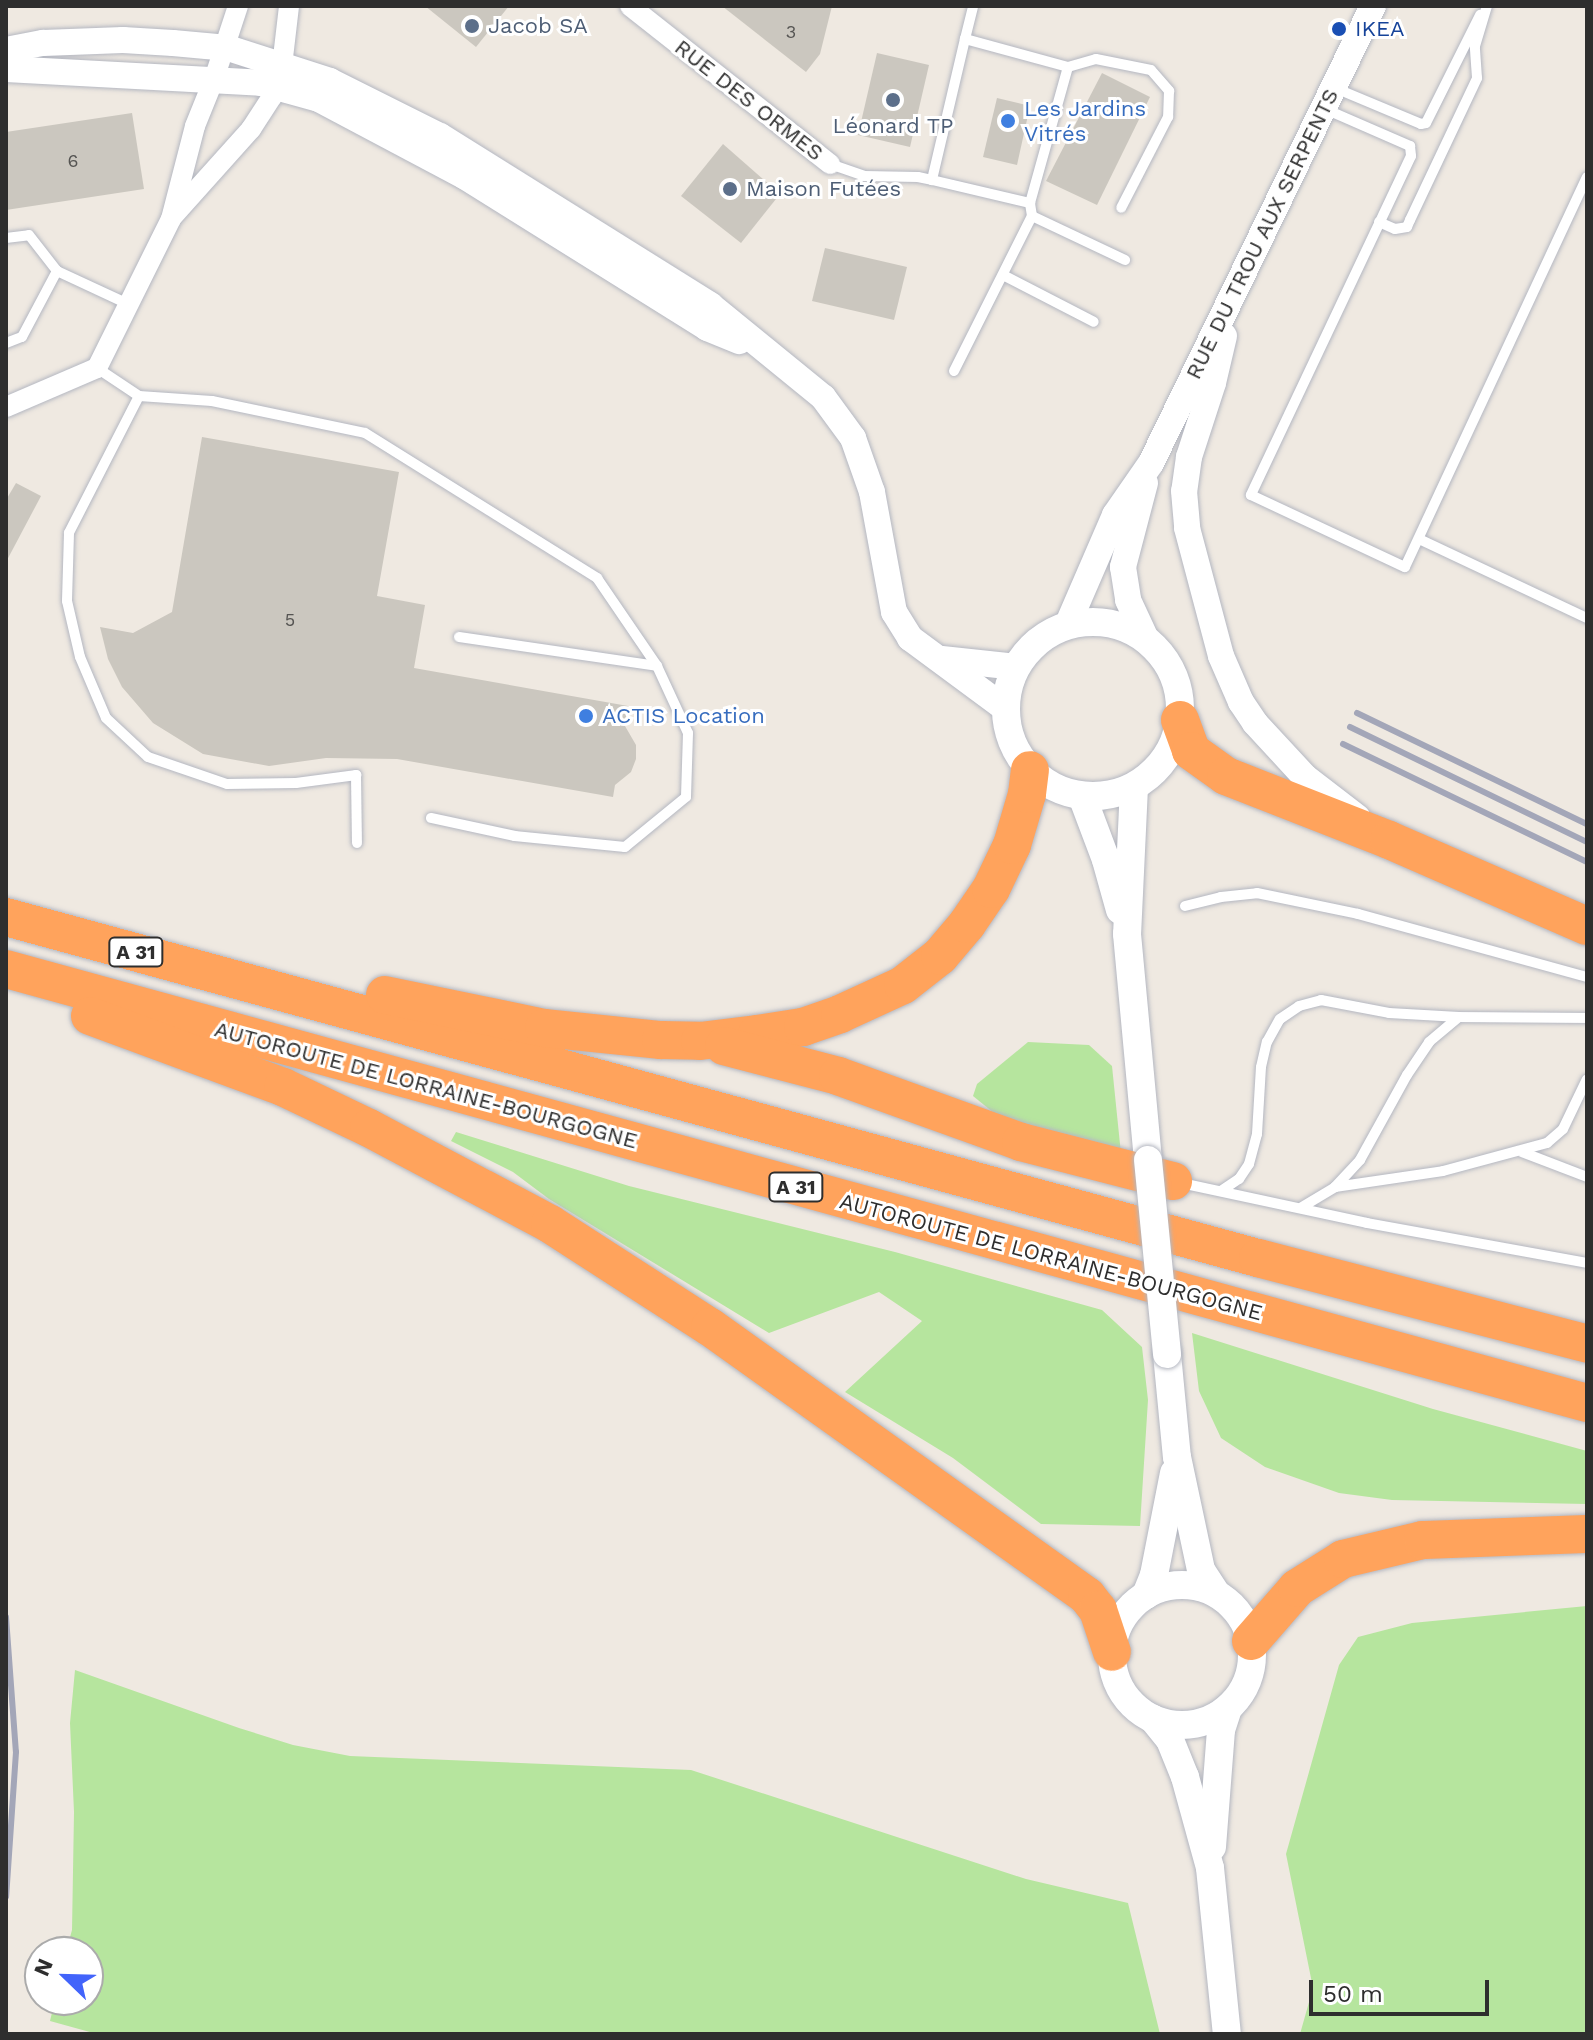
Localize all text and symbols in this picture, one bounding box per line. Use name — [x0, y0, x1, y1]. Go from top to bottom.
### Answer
place label: Jacob SA — [488, 13, 588, 39]
place label: IKEA — [1355, 16, 1404, 42]
marker: Jacob SA — [463, 17, 481, 35]
marker: IKEA — [1330, 20, 1348, 38]
house number: 3 — [786, 21, 796, 43]
street label: RUE DES ORMES — [669, 34, 829, 166]
street label: RUE DU TROU AUX SERPENTS — [1180, 84, 1344, 384]
marker: Léonard TP — [884, 91, 902, 109]
place label: Les Jardins Vitrés — [1024, 95, 1147, 146]
marker: Les Jardins Vitrés — [999, 112, 1017, 130]
place label: Léonard TP — [832, 113, 954, 139]
house number: 6 — [68, 150, 78, 172]
place label: Maison Futées — [746, 176, 901, 202]
marker: Maison Futées — [721, 180, 739, 198]
house number: 5 — [285, 609, 295, 631]
place label: ACTIS Location — [602, 703, 765, 729]
marker: ACTIS Location — [577, 707, 595, 725]
road number: A 31 — [108, 936, 164, 968]
street label: AUTOROUTE DE LORRAINE-BOURGOGNE — [212, 1016, 640, 1154]
road number: A 31 — [768, 1171, 824, 1203]
street label: AUTOROUTE DE LORRAINE-BOURGOGNE — [837, 1188, 1265, 1326]
north arrow — [24, 1936, 104, 2016]
text: N — [29, 1955, 58, 1980]
scale bar — [1313, 1964, 1493, 2014]
text: 50 m — [1323, 1980, 1383, 2008]

